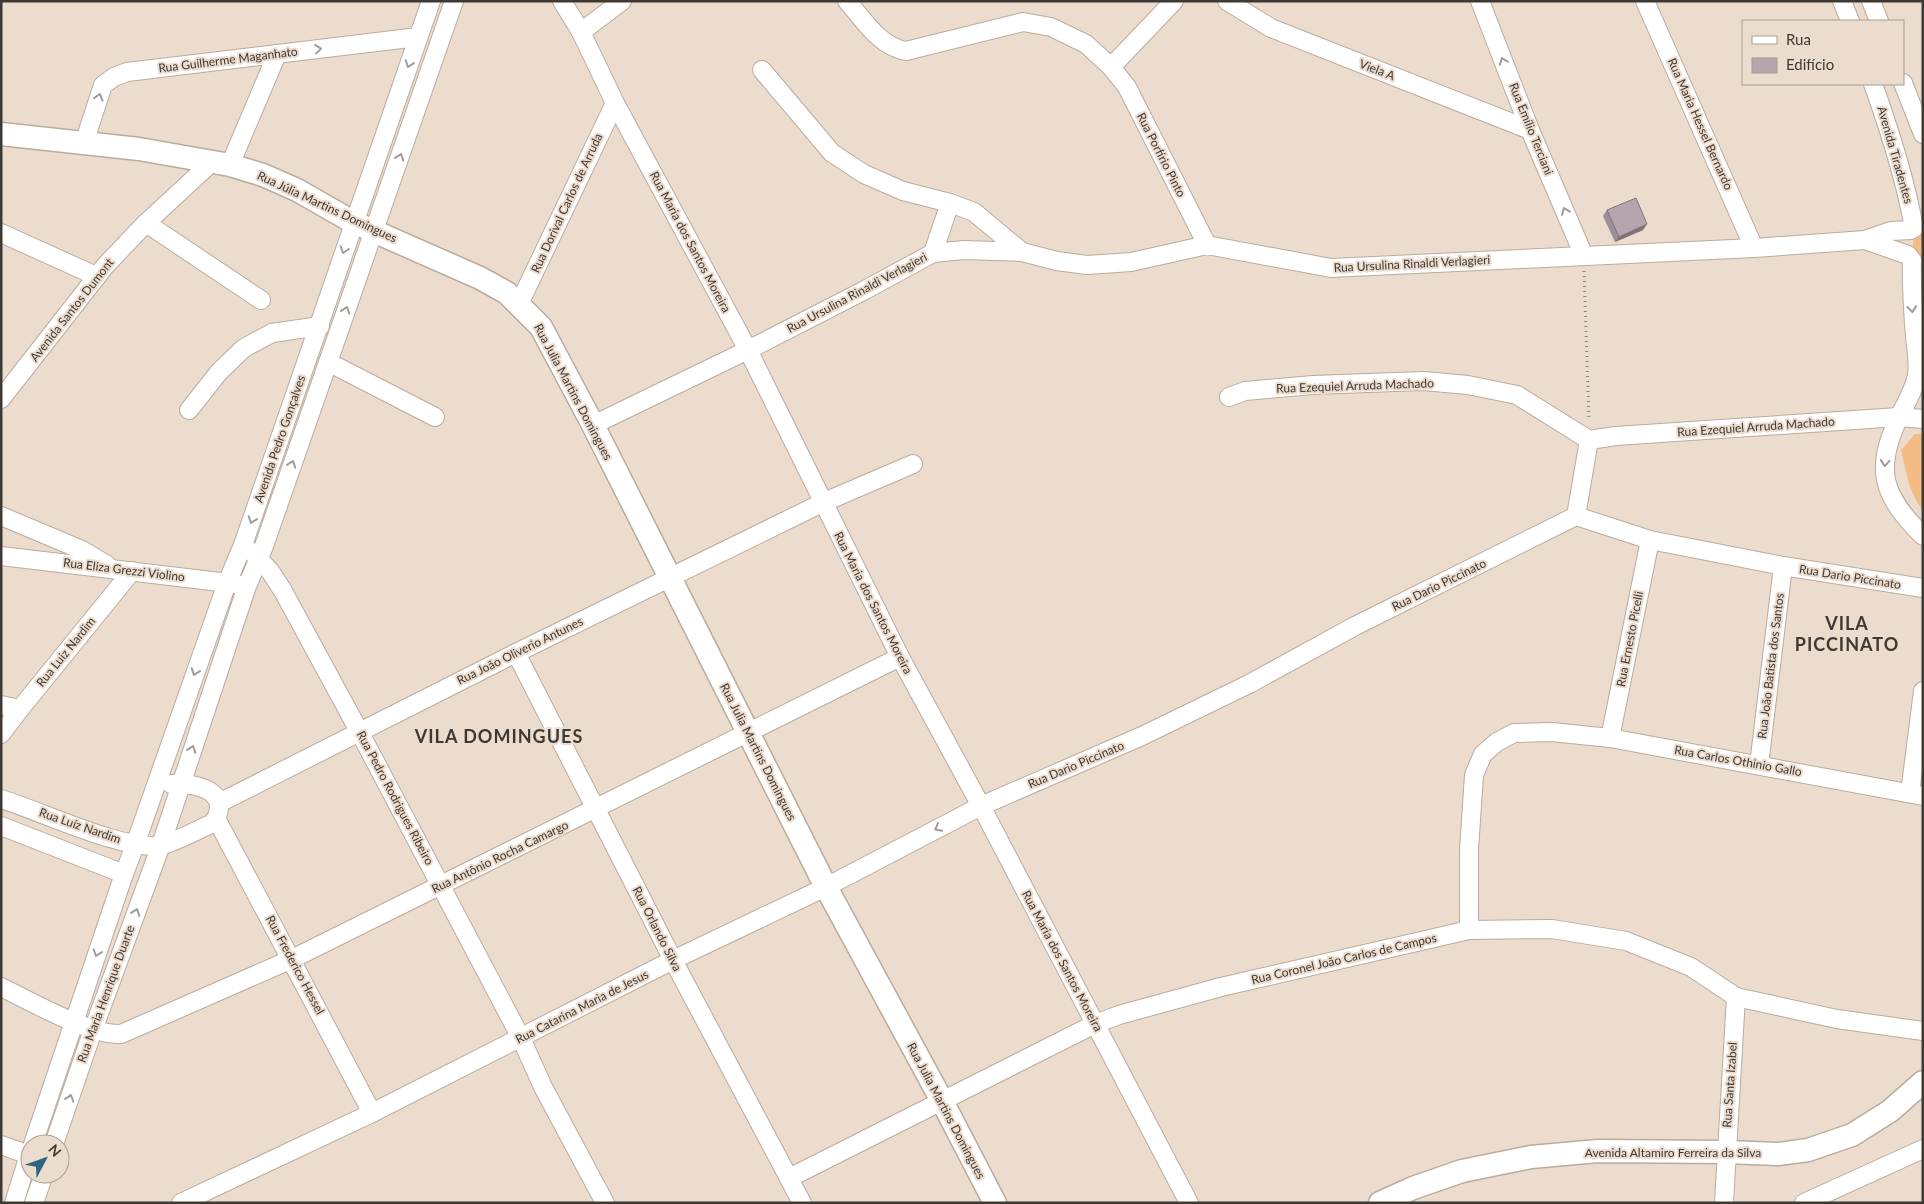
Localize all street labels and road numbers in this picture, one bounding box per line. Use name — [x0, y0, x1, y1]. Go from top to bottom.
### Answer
street label: Rua Guilherme Maganhato — [157, 43, 299, 75]
street label: Rua Maria Hessel Bernardo — [1665, 55, 1736, 192]
street label: Viela A — [1357, 56, 1398, 83]
street label: Rua Emílio Terciani — [1506, 80, 1557, 177]
street label: Avenida Tiradentes — [1874, 104, 1917, 205]
street label: Rua Porfírio Pinto — [1134, 110, 1189, 200]
street label: Rua Dorival Carlos de Arruda — [528, 131, 606, 275]
street label: Rua Júlia Martins Domingues — [255, 168, 399, 246]
street label: Rua Maria dos Santos Moreira — [647, 169, 734, 315]
street label: Rua Ursulina Rinaldi Verlagieri — [784, 249, 930, 336]
street label: Rua Ursulina Rinaldi Verlagieri — [1333, 252, 1491, 275]
street label: Avenida Santos Dumont — [27, 254, 117, 364]
street label: Rua Julia Martins Domingues — [531, 321, 616, 463]
street label: Avenida Pedro Gonçalves — [251, 373, 308, 504]
street label: Rua Ezequiel Arruda Machado — [1276, 375, 1434, 396]
street label: Rua Ezequiel Arruda Machado — [1677, 414, 1835, 439]
street label: Rua Maria dos Santos Moreira — [831, 529, 916, 676]
street label: Rua Eliza Grezzi Violino — [62, 555, 186, 584]
street label: Rua Dario Piccinato — [1389, 555, 1489, 614]
street label: Rua Dario Piccinato — [1798, 561, 1902, 592]
street label: Rua Ernesto Picelli — [1613, 590, 1646, 688]
street label: Rua João Batista dos Santos — [1754, 592, 1787, 740]
street label: Rua João Oliverio Antunes — [454, 613, 585, 688]
street label: Rua Luiz Nardim — [33, 614, 98, 690]
street label: Rua Julia Martins Domingues — [717, 680, 800, 823]
street label: Rua Pedro Rodrigues Ribeiro — [354, 728, 437, 867]
street label: Rua Dario Piccinato — [1025, 737, 1126, 792]
street label: Rua Carlos Othinio Gallo — [1673, 742, 1803, 779]
street label: Rua Luíz Nardim — [37, 805, 123, 847]
street label: Rua Antônio Rocha Camargo — [429, 817, 571, 896]
street label: Rua Orlando Silva — [630, 884, 685, 974]
street label: Rua Maria dos Santos Moreira — [1019, 888, 1106, 1034]
street label: Rua Frederico Hessel — [263, 913, 328, 1017]
street label: Rua Maria Henrique Duarte — [74, 923, 137, 1064]
street label: Rua Coronel João Carlos de Campos — [1250, 930, 1438, 987]
street label: Rua Catarina Maria de Jesus — [513, 966, 651, 1047]
street label: Rua Julia Martins Domingues — [904, 1040, 989, 1182]
street label: Rua Santa Izabel — [1719, 1042, 1740, 1128]
street label: Avenida Altamiro Ferreira da Silva — [1585, 1145, 1761, 1160]

